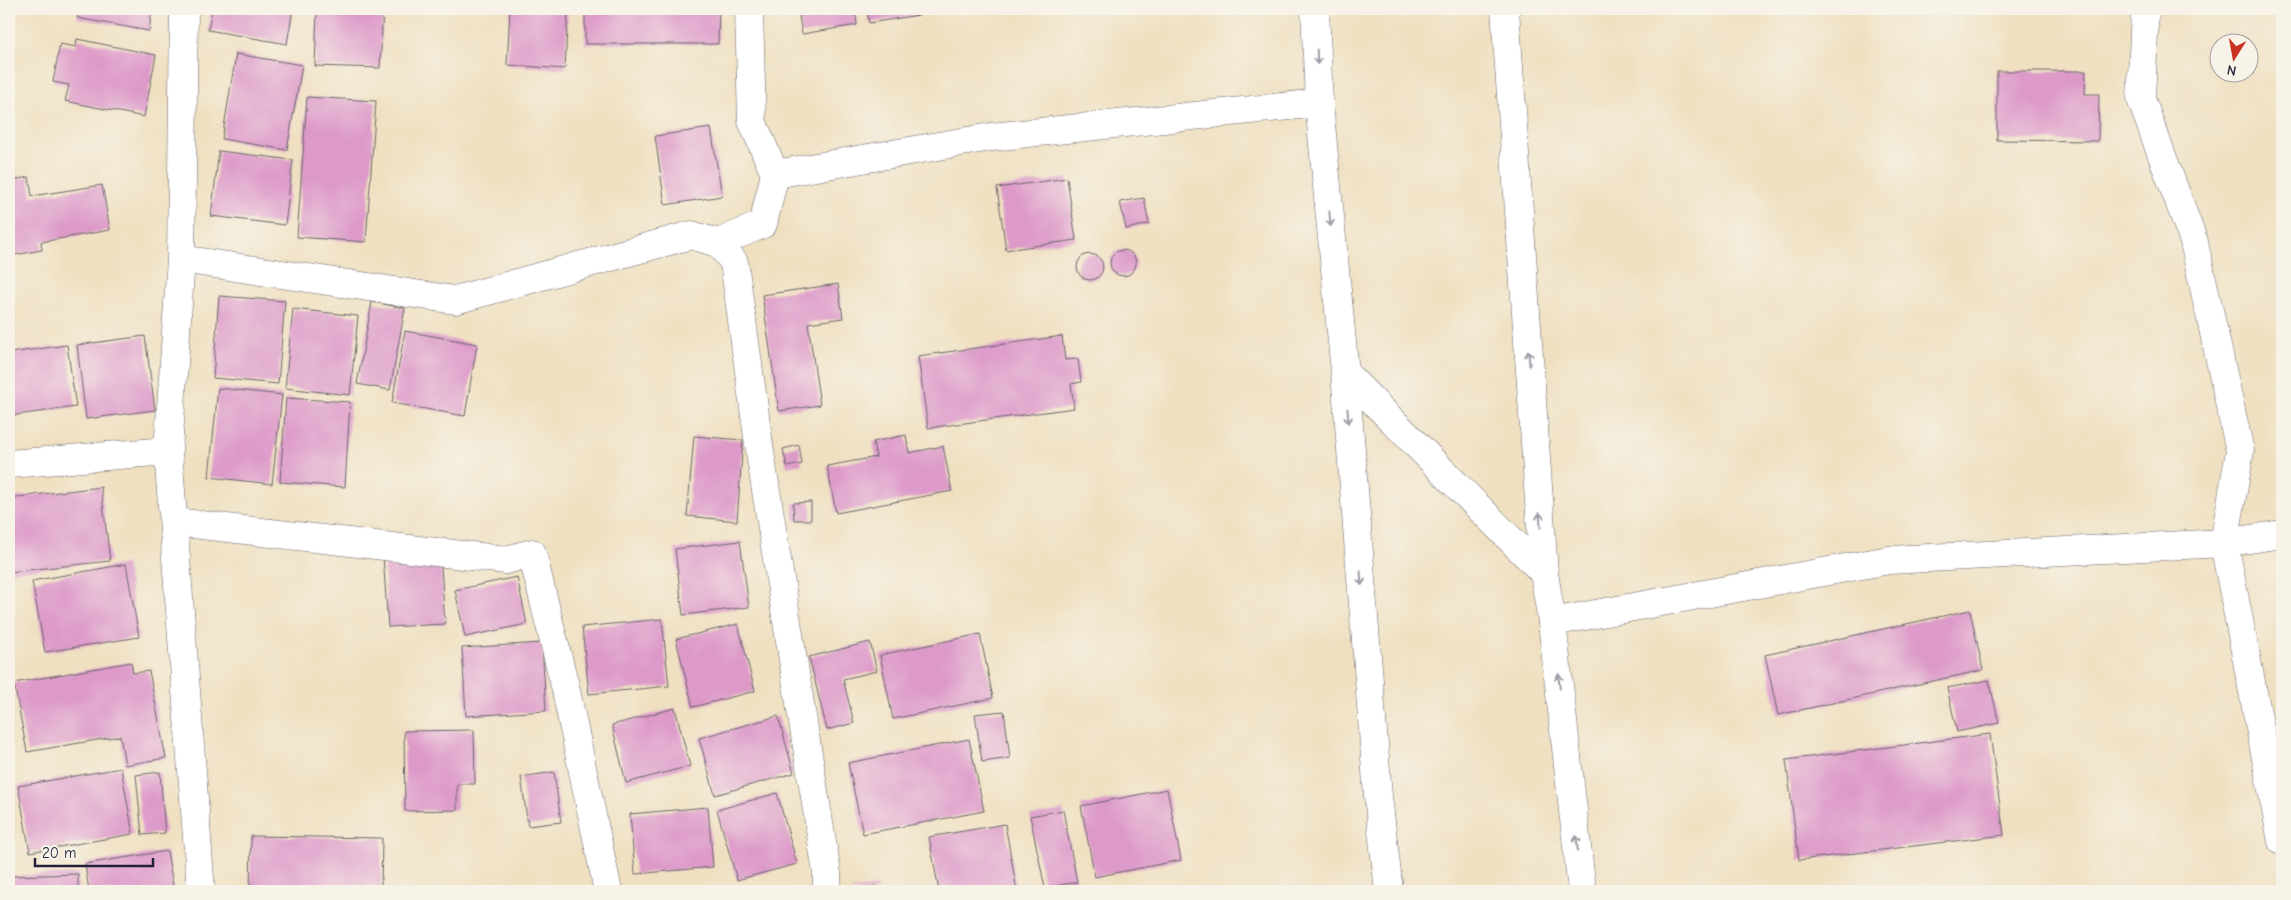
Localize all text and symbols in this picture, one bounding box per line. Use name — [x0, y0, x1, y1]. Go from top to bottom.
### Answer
north arrow — [2208, 32, 2258, 82]
one-way arrow — [1312, 49, 1322, 65]
text: N — [2226, 61, 2238, 79]
one-way arrow — [1325, 211, 1335, 227]
one-way arrow — [1525, 350, 1534, 366]
one-way arrow — [1343, 408, 1353, 424]
one-way arrow — [1536, 512, 1545, 528]
one-way arrow — [1356, 570, 1365, 586]
one-way arrow — [1554, 674, 1564, 690]
scale bar — [35, 835, 152, 867]
one-way arrow — [1572, 835, 1582, 851]
text: 20 m — [42, 844, 76, 862]

